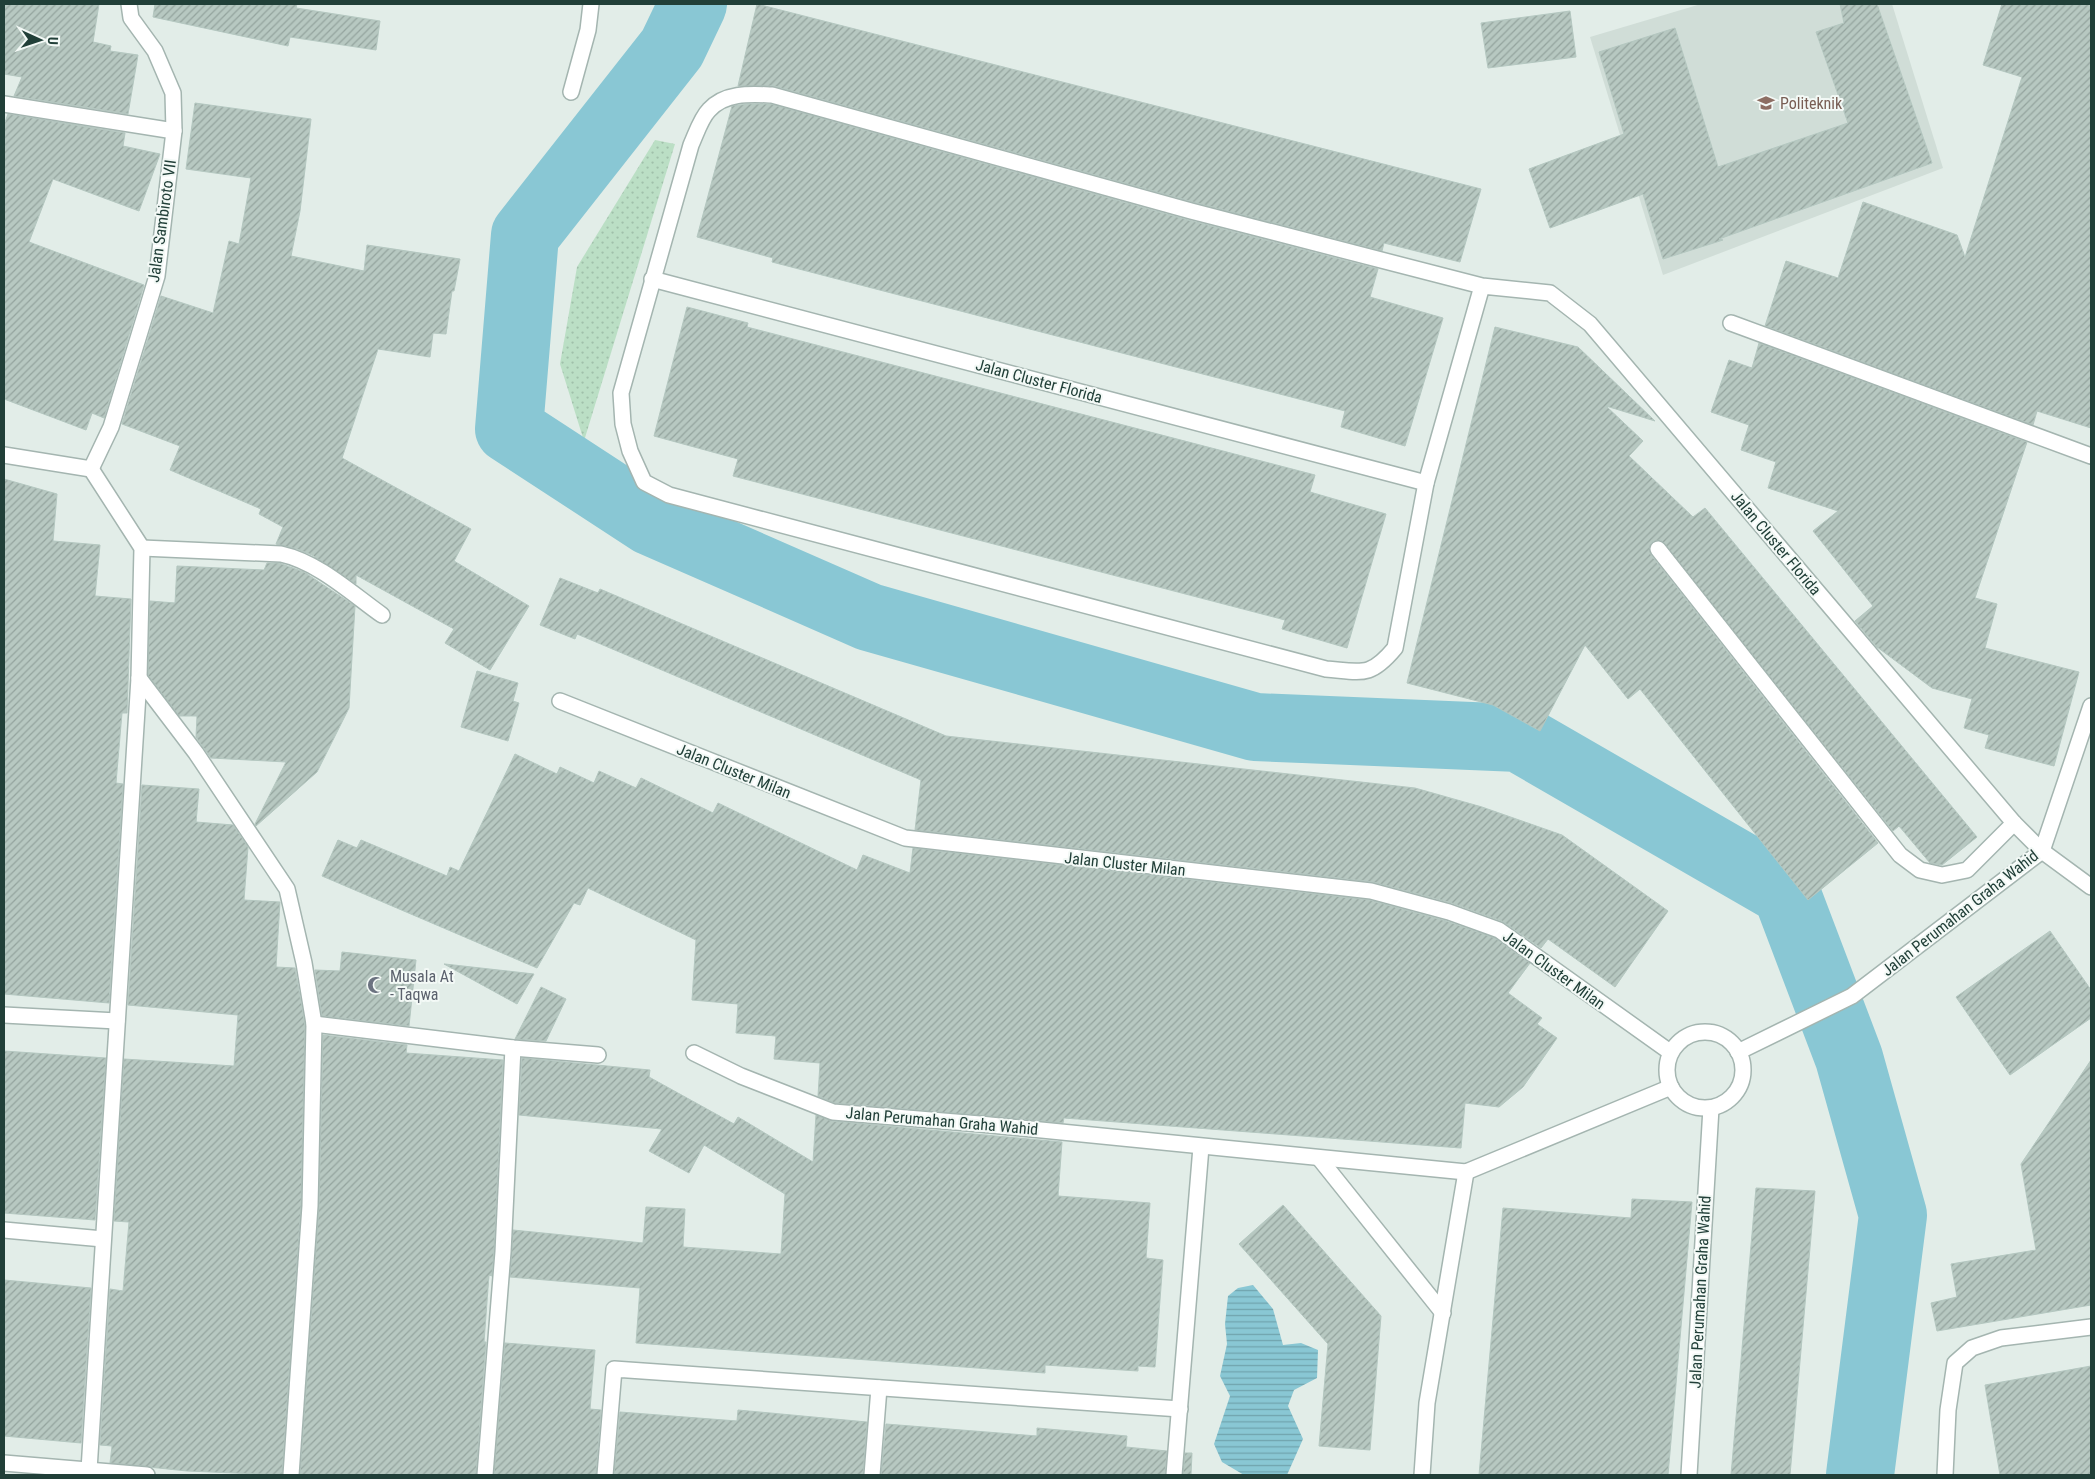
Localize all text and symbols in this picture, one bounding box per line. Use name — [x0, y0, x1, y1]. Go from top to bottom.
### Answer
north arrow — [15, 15, 65, 65]
text: U — [45, 36, 61, 45]
school or university icon: Politeknik — [1756, 93, 1776, 113]
place label: Politeknik — [1780, 94, 1843, 113]
street label: Jalan Sambiroto VII — [144, 158, 180, 284]
street label: Jalan Cluster Florida — [974, 355, 1104, 407]
street label: Jalan Cluster Florida — [1727, 487, 1825, 599]
street label: Jalan Cluster Milan — [674, 739, 794, 803]
street label: Jalan Perumahan Graha Wahid — [1878, 846, 2042, 980]
street label: Jalan Cluster Milan — [1064, 848, 1186, 880]
street label: Jalan Cluster Milan — [1499, 927, 1609, 1013]
place label: Musala At - Taqwa — [390, 967, 454, 1004]
mosque icon: Musala At - Taqwa — [366, 975, 386, 995]
street label: Jalan Perumahan Graha Wahid — [845, 1103, 1039, 1139]
street label: Jalan Perumahan Graha Wahid — [1685, 1195, 1715, 1389]

